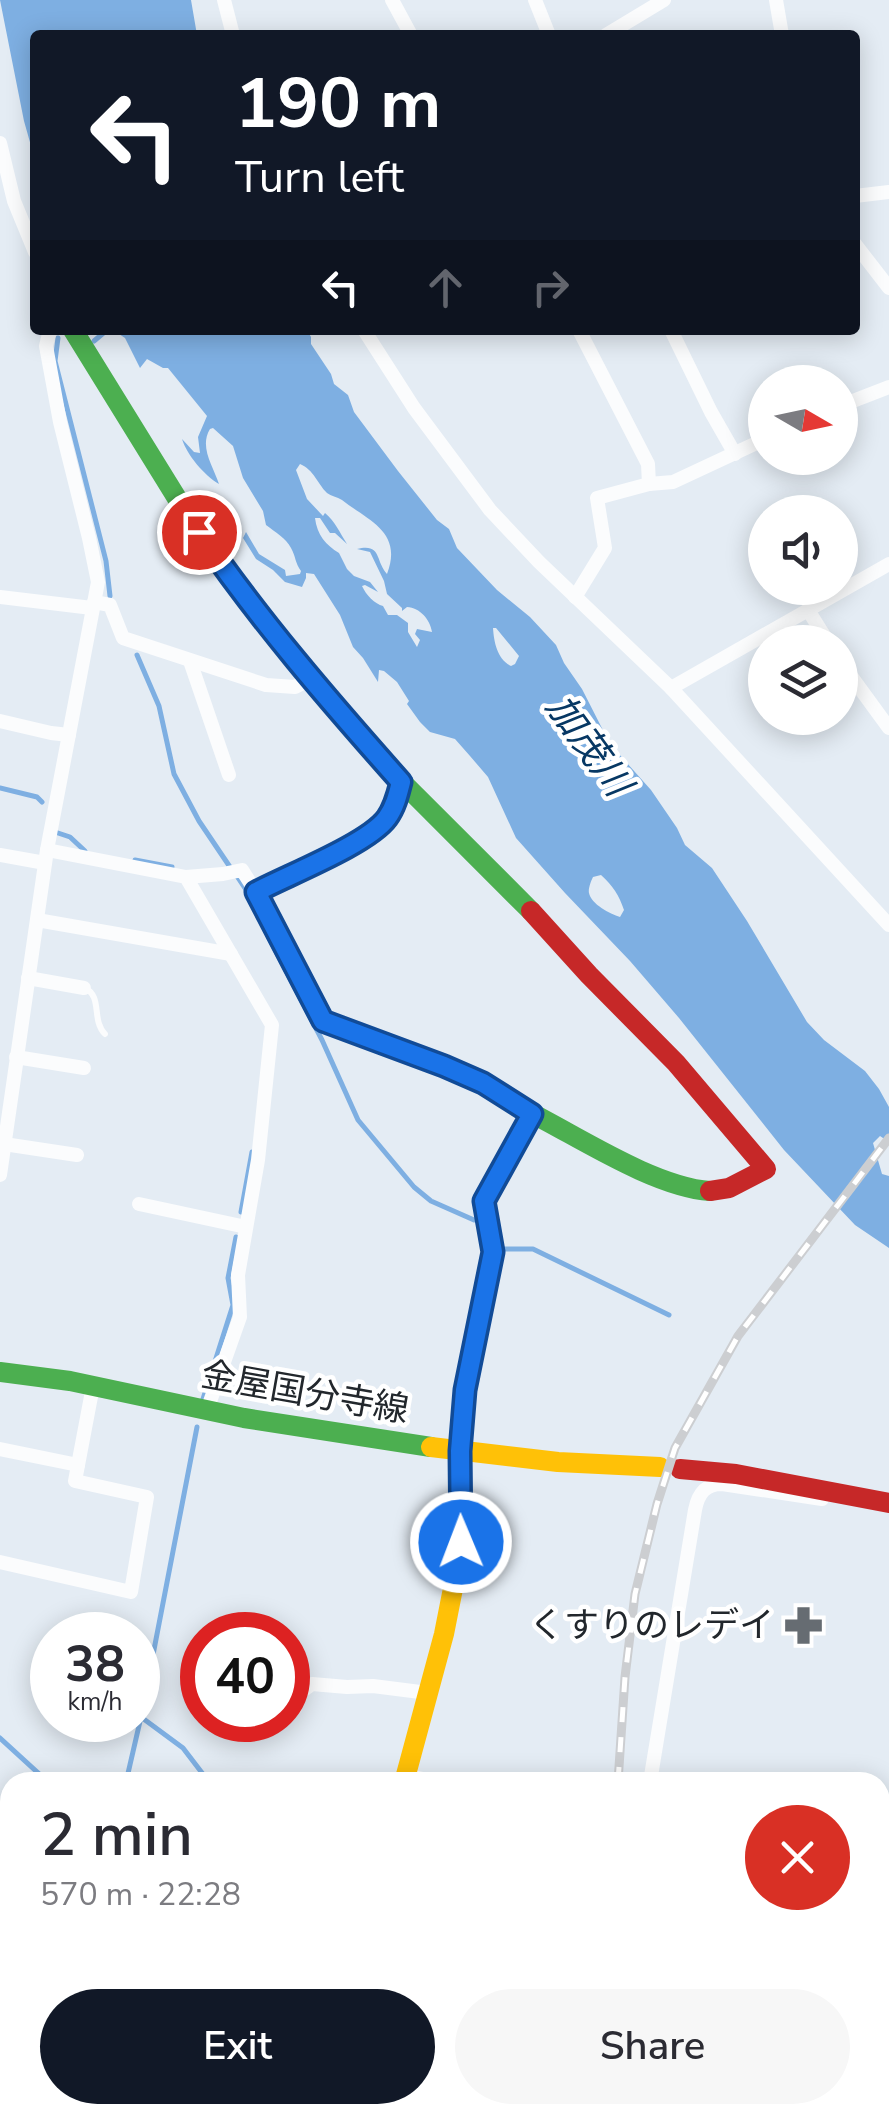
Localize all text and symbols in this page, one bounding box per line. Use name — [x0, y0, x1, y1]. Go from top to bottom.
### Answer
text: 190 m — [235, 56, 441, 152]
icon: left — [70, 70, 200, 200]
text: Turn left — [235, 147, 404, 208]
icon: left — [313, 260, 368, 315]
icon: ahead — [418, 260, 473, 315]
icon: right — [523, 260, 578, 315]
north arrow — [748, 365, 858, 475]
map controls — [748, 365, 858, 735]
pin — [157, 490, 242, 575]
button: sound — [748, 495, 858, 605]
icon: arrive — [172, 505, 227, 560]
button: layers — [748, 625, 858, 735]
water label: 加茂川 — [534, 684, 645, 810]
street label: 金屋国分寺線 — [197, 1351, 412, 1434]
position arrow — [409, 1490, 513, 1594]
place label: くすりのレデイ — [529, 1602, 774, 1649]
pharmacy icon: くすりのレデイ — [783, 1604, 825, 1646]
speed limit sign: 40 — [180, 1612, 310, 1742]
text: 38 — [65, 1630, 125, 1699]
text: km/h — [67, 1685, 123, 1719]
text: 2 min — [40, 1794, 193, 1876]
button: close — [745, 1805, 850, 1910]
text: 570 m · 22:28 — [40, 1873, 241, 1916]
button: Exit — [40, 1989, 435, 2104]
button: Share — [455, 1989, 850, 2104]

